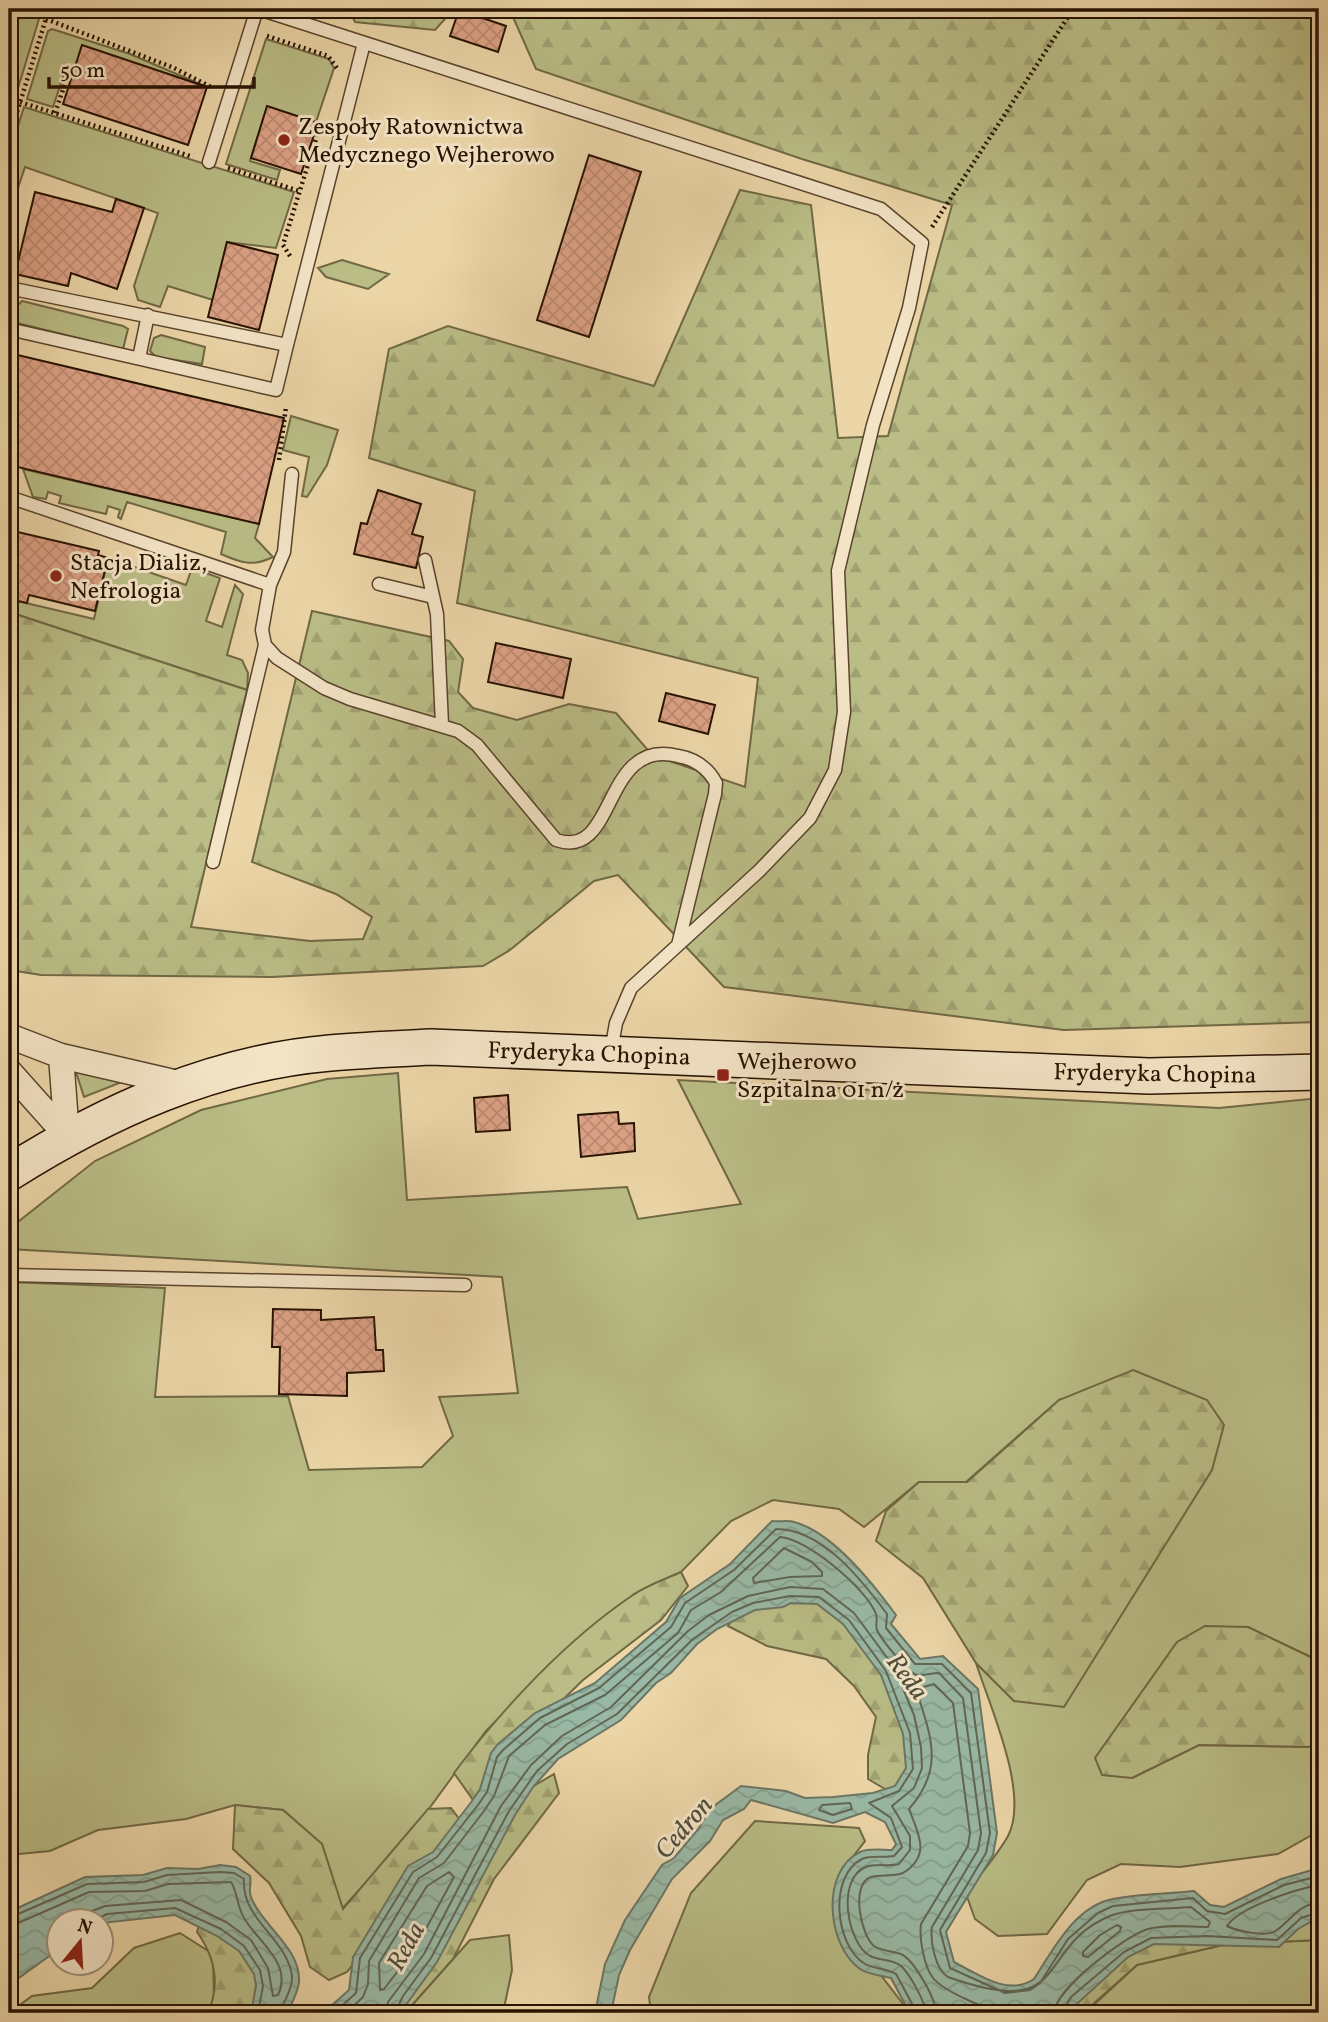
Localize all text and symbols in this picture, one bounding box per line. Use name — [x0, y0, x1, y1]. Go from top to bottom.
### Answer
scale bar — [49, 46, 254, 90]
text: 50 m — [60, 57, 105, 86]
place label: Zespoły Ratownictwa Medycznego Wejherowo — [298, 111, 555, 173]
marker: Zespoły Ratownictwa Medycznego Wejherowo — [276, 132, 292, 148]
place label: Stacja Dializ, Nefrologia — [70, 547, 207, 609]
marker: Stacja Dializ, Nefrologia — [48, 568, 64, 584]
street label: Fryderyka Chopina — [487, 1034, 691, 1076]
place label: Wejherowo Szpitalna 01 n/ż — [737, 1046, 904, 1108]
street label: Fryderyka Chopina — [1053, 1056, 1257, 1094]
marker: Wejherowo Szpitalna 01 n/ż — [715, 1067, 731, 1083]
water label: Reda — [877, 1646, 936, 1708]
water label: Cedron — [647, 1789, 722, 1868]
north arrow — [46, 1906, 116, 1976]
text: N — [74, 1913, 95, 1942]
water label: Reda — [379, 1916, 435, 1978]

